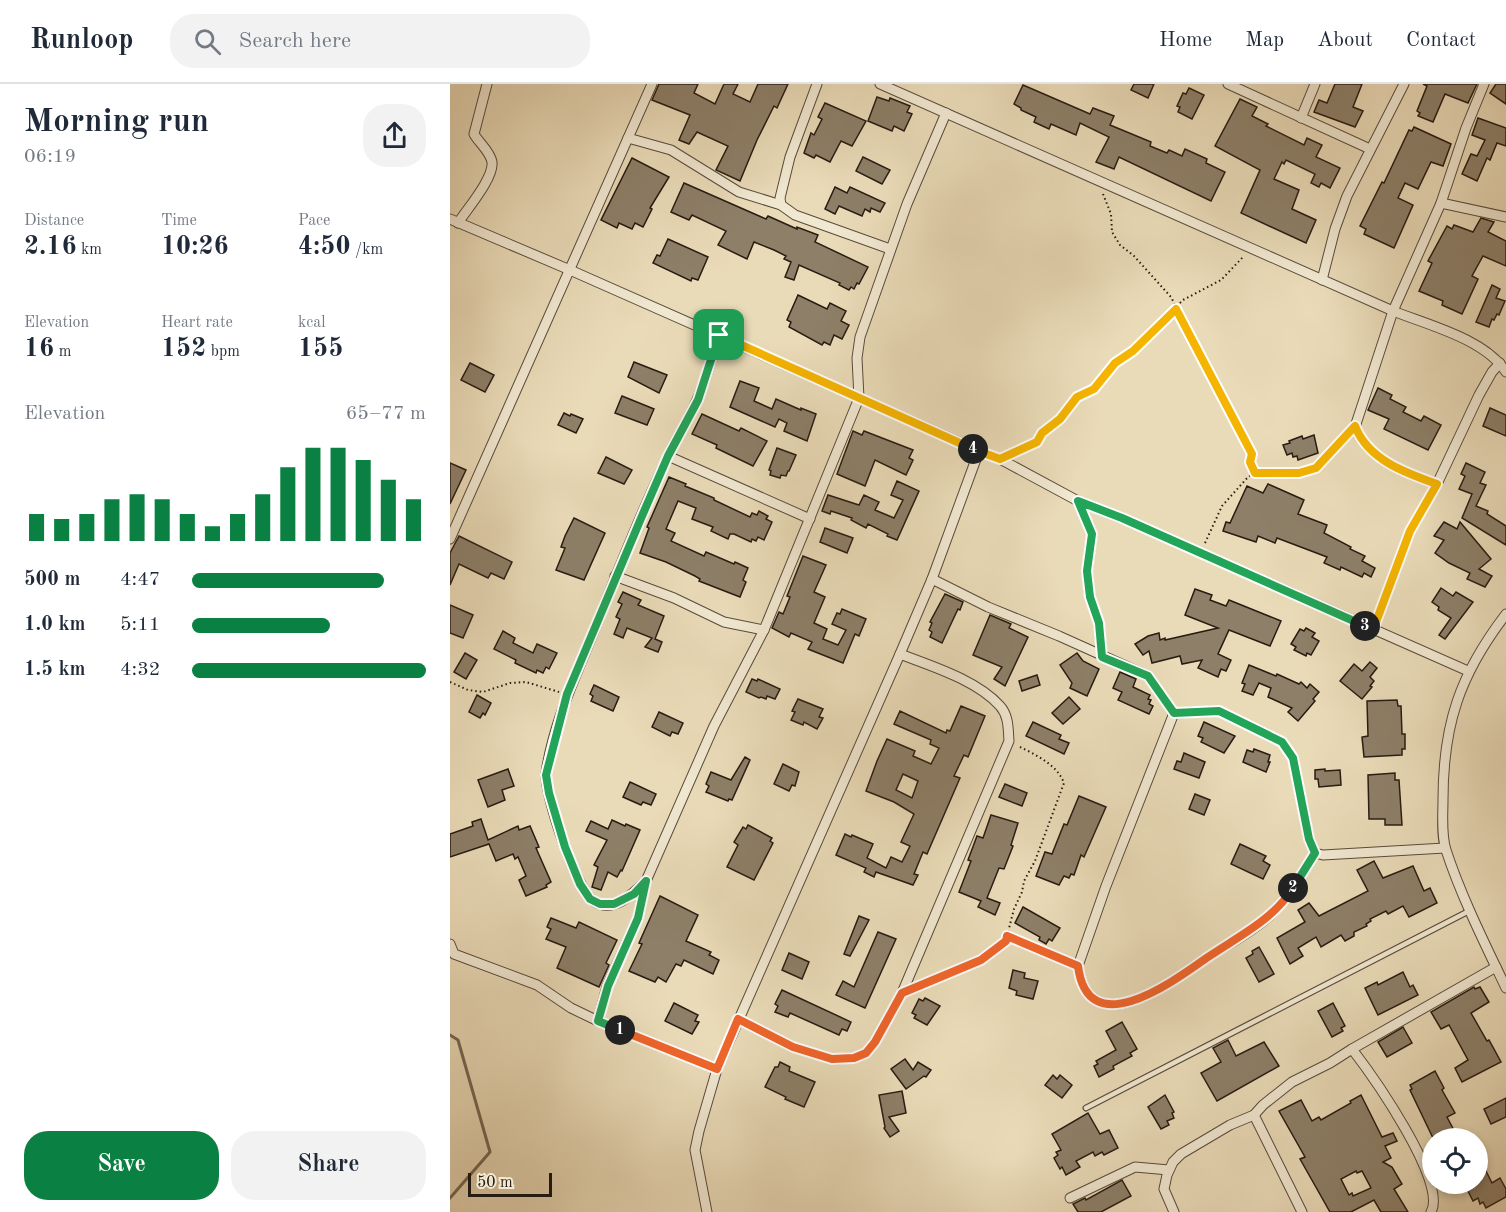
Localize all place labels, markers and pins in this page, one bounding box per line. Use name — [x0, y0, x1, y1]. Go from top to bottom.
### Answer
pin — [693, 309, 744, 360]
pin: 4 — [958, 434, 988, 464]
pin: 3 — [1350, 611, 1380, 641]
pin: 2 — [1278, 873, 1308, 903]
pin: 1 — [605, 1015, 635, 1045]

